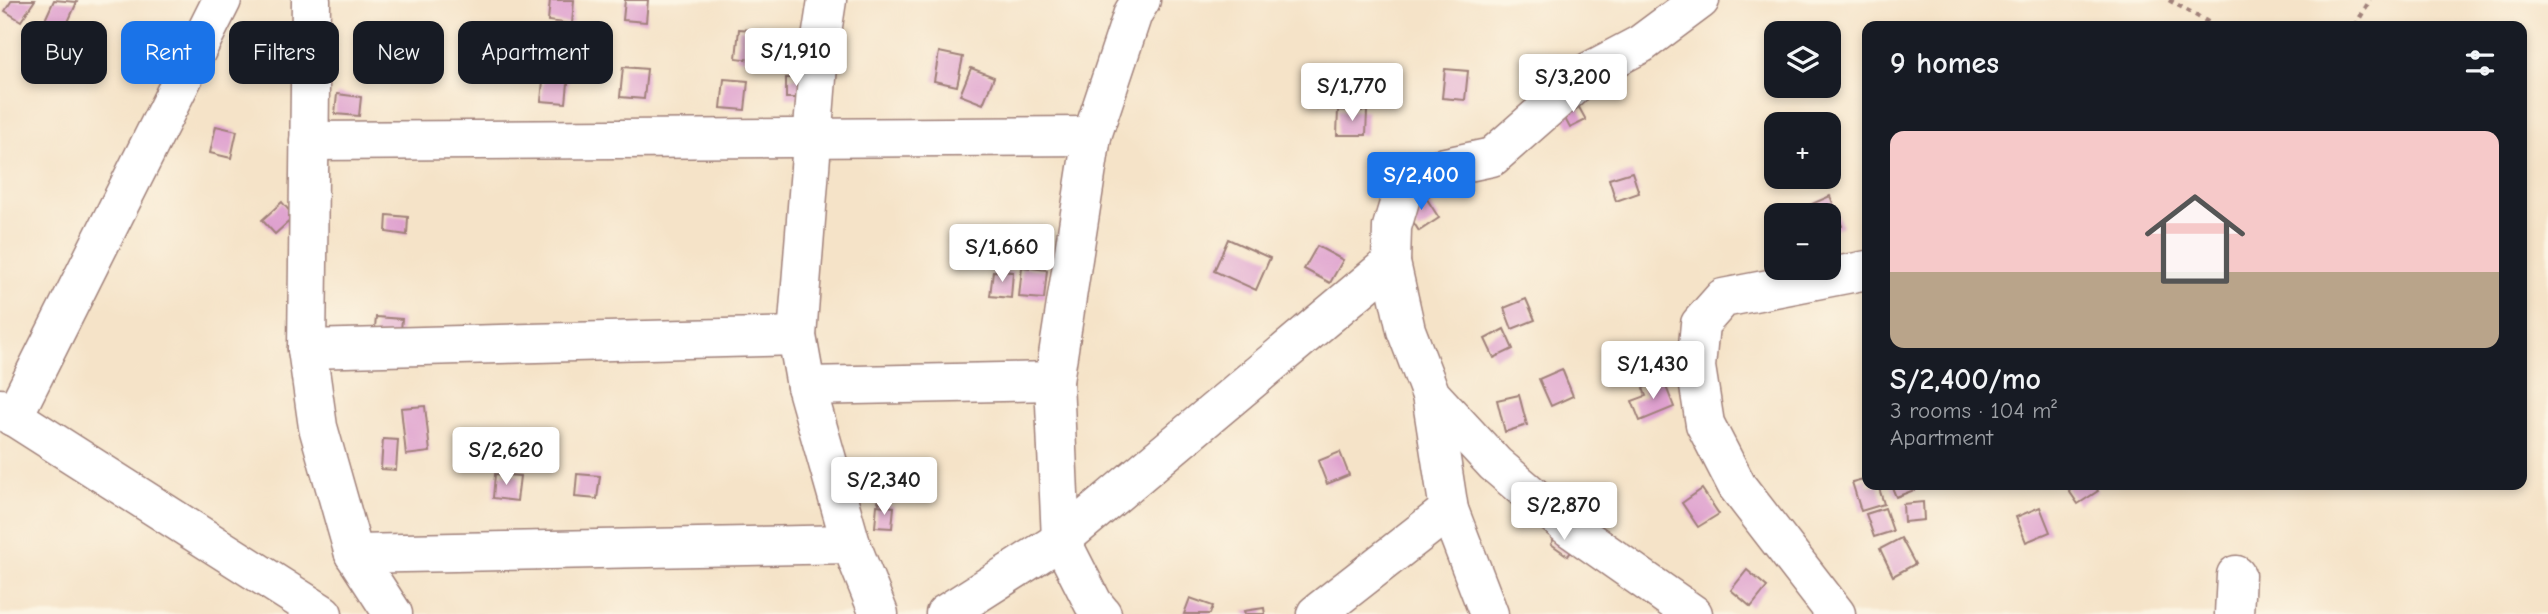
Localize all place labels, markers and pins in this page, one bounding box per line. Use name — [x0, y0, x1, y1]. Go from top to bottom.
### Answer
pin: S/1,910 — [731, 28, 861, 88]
pin: S/3,200 — [1508, 54, 1638, 114]
pin: S/1,770 — [1287, 64, 1417, 123]
pin: S/2,400 — [1356, 152, 1486, 212]
pin: S/1,660 — [937, 224, 1067, 284]
pin: S/1,430 — [1588, 342, 1718, 401]
pin: S/2,620 — [441, 428, 571, 487]
pin: S/2,340 — [819, 458, 949, 517]
pin: S/2,870 — [1499, 482, 1629, 542]

